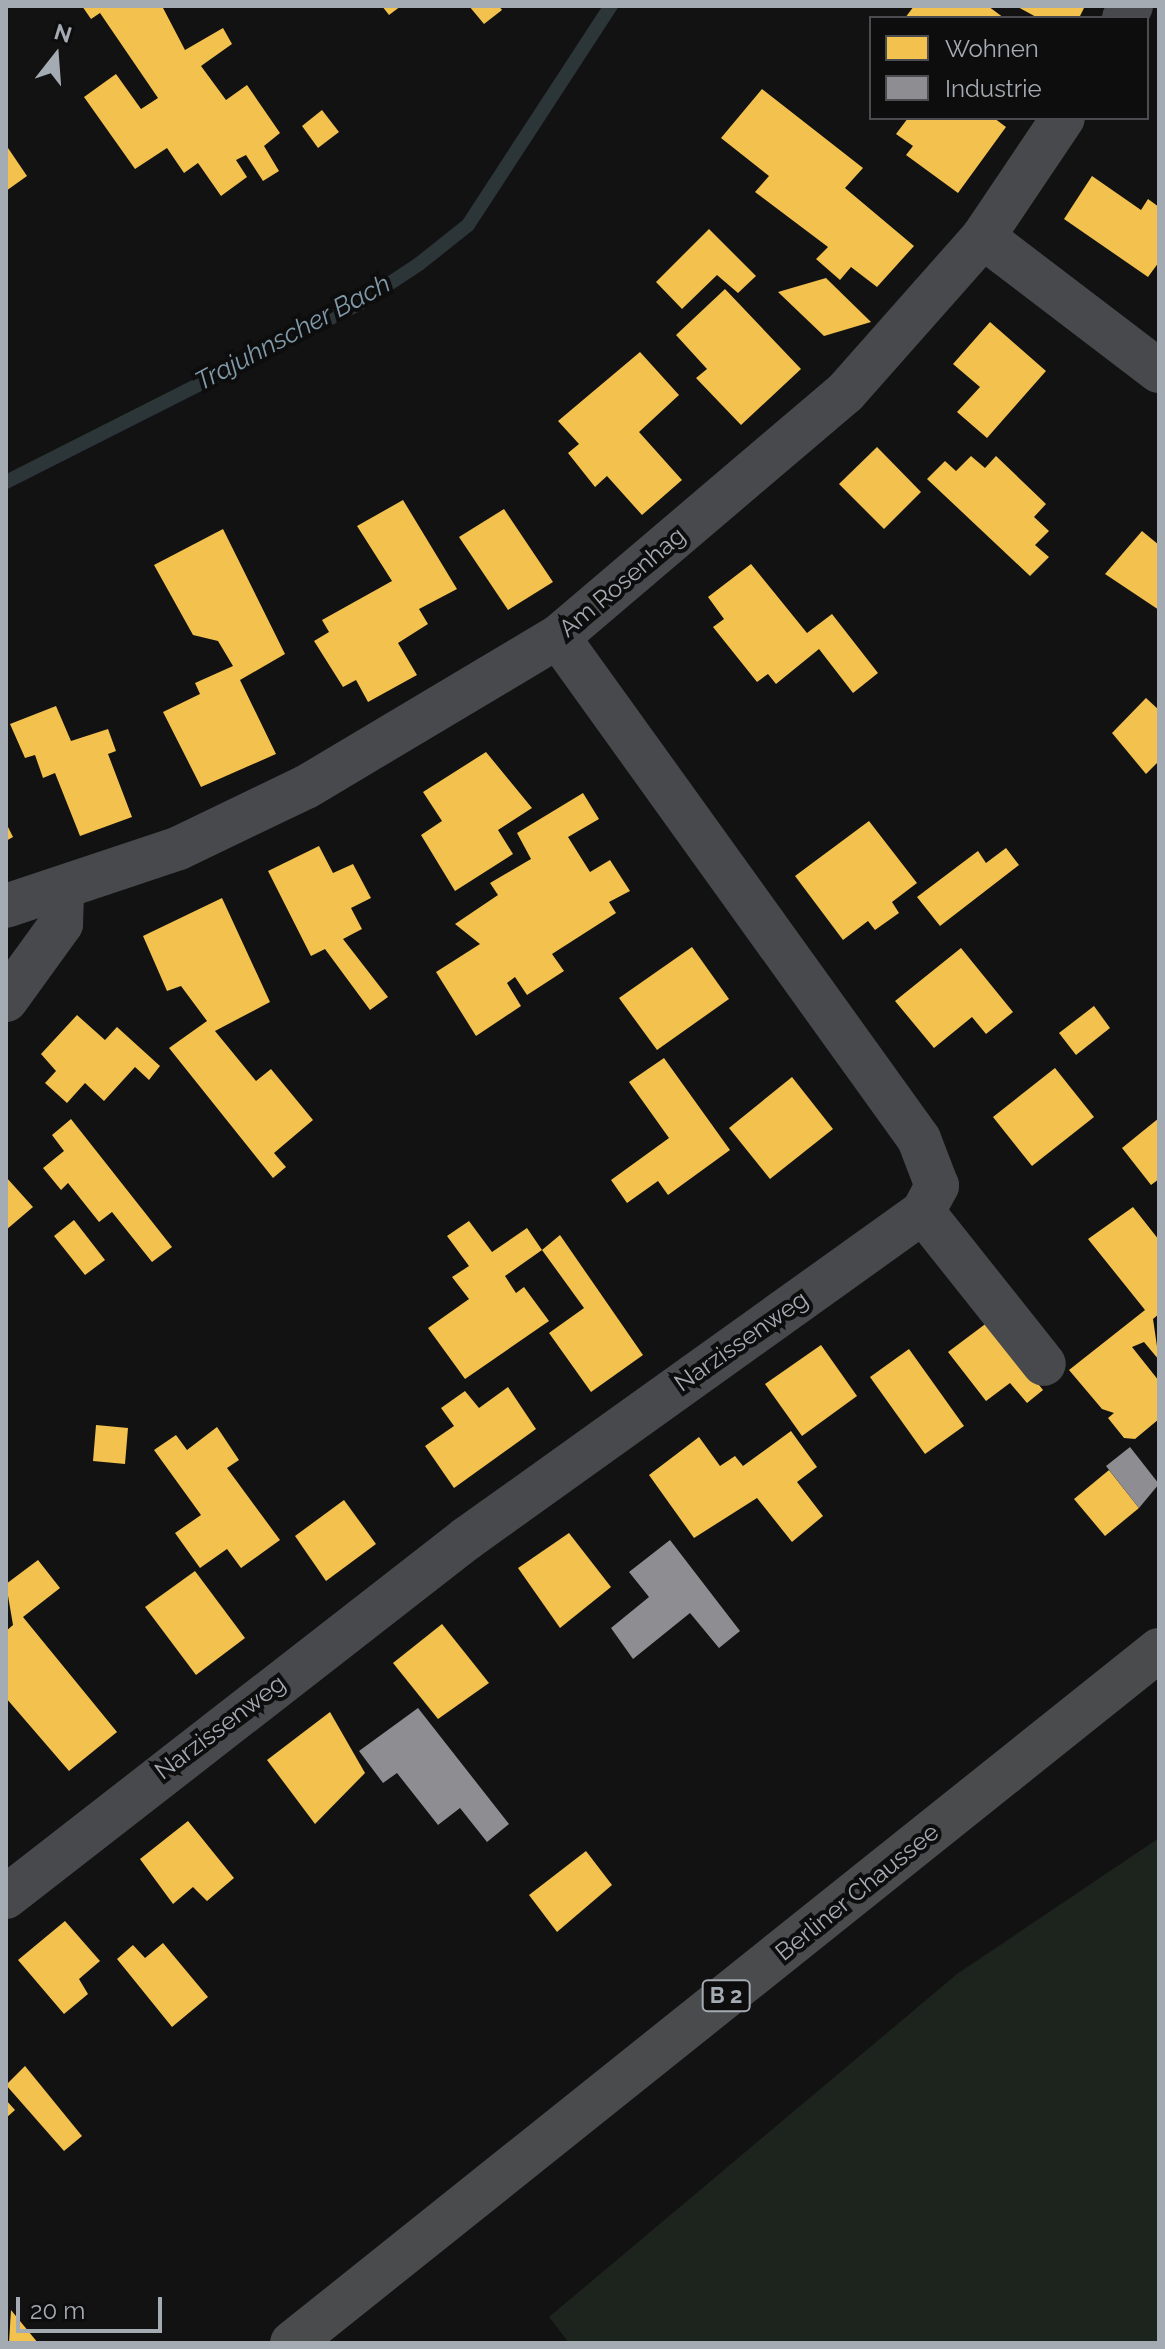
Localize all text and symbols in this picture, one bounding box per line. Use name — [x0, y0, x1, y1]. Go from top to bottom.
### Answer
north arrow — [16, 16, 96, 96]
legend — [869, 16, 1149, 120]
text: N — [51, 18, 75, 48]
text: Wohnen — [945, 34, 1039, 63]
text: Industrie — [945, 74, 1042, 103]
water label: Trajuhnscher Bach — [190, 268, 396, 398]
street label: Am Rosenhag — [553, 521, 691, 643]
street label: Narzissenweg — [669, 1284, 813, 1398]
street label: Narzissenweg — [149, 1669, 291, 1785]
street label: Berliner Chaussee — [769, 1817, 945, 1967]
road number: B 2 — [700, 1978, 752, 2014]
scale bar — [20, 2281, 166, 2331]
text: 20 m — [30, 2296, 85, 2325]

